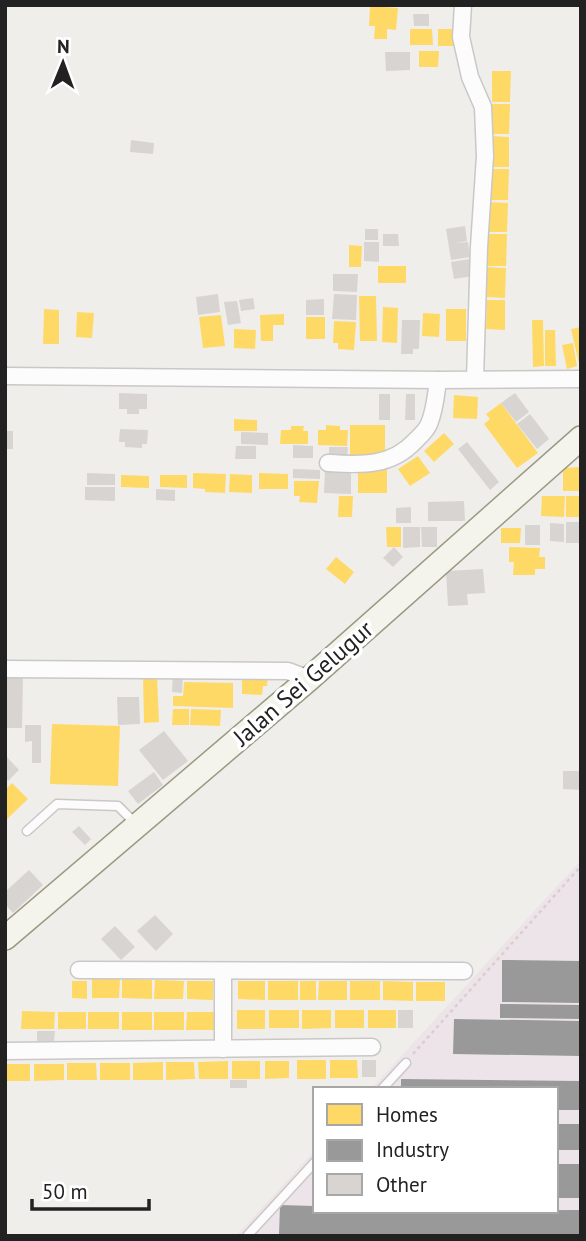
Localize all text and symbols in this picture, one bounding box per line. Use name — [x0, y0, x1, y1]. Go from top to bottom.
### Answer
north arrow — [28, 28, 98, 98]
text: N — [57, 34, 70, 58]
street label: Jalan Sei Gelugur — [226, 614, 380, 753]
legend — [313, 1087, 558, 1213]
text: Homes — [376, 1101, 438, 1128]
text: Industry — [376, 1136, 449, 1163]
scale bar — [32, 1168, 149, 1212]
text: Other — [376, 1171, 427, 1198]
text: 50 m — [42, 1178, 88, 1205]

